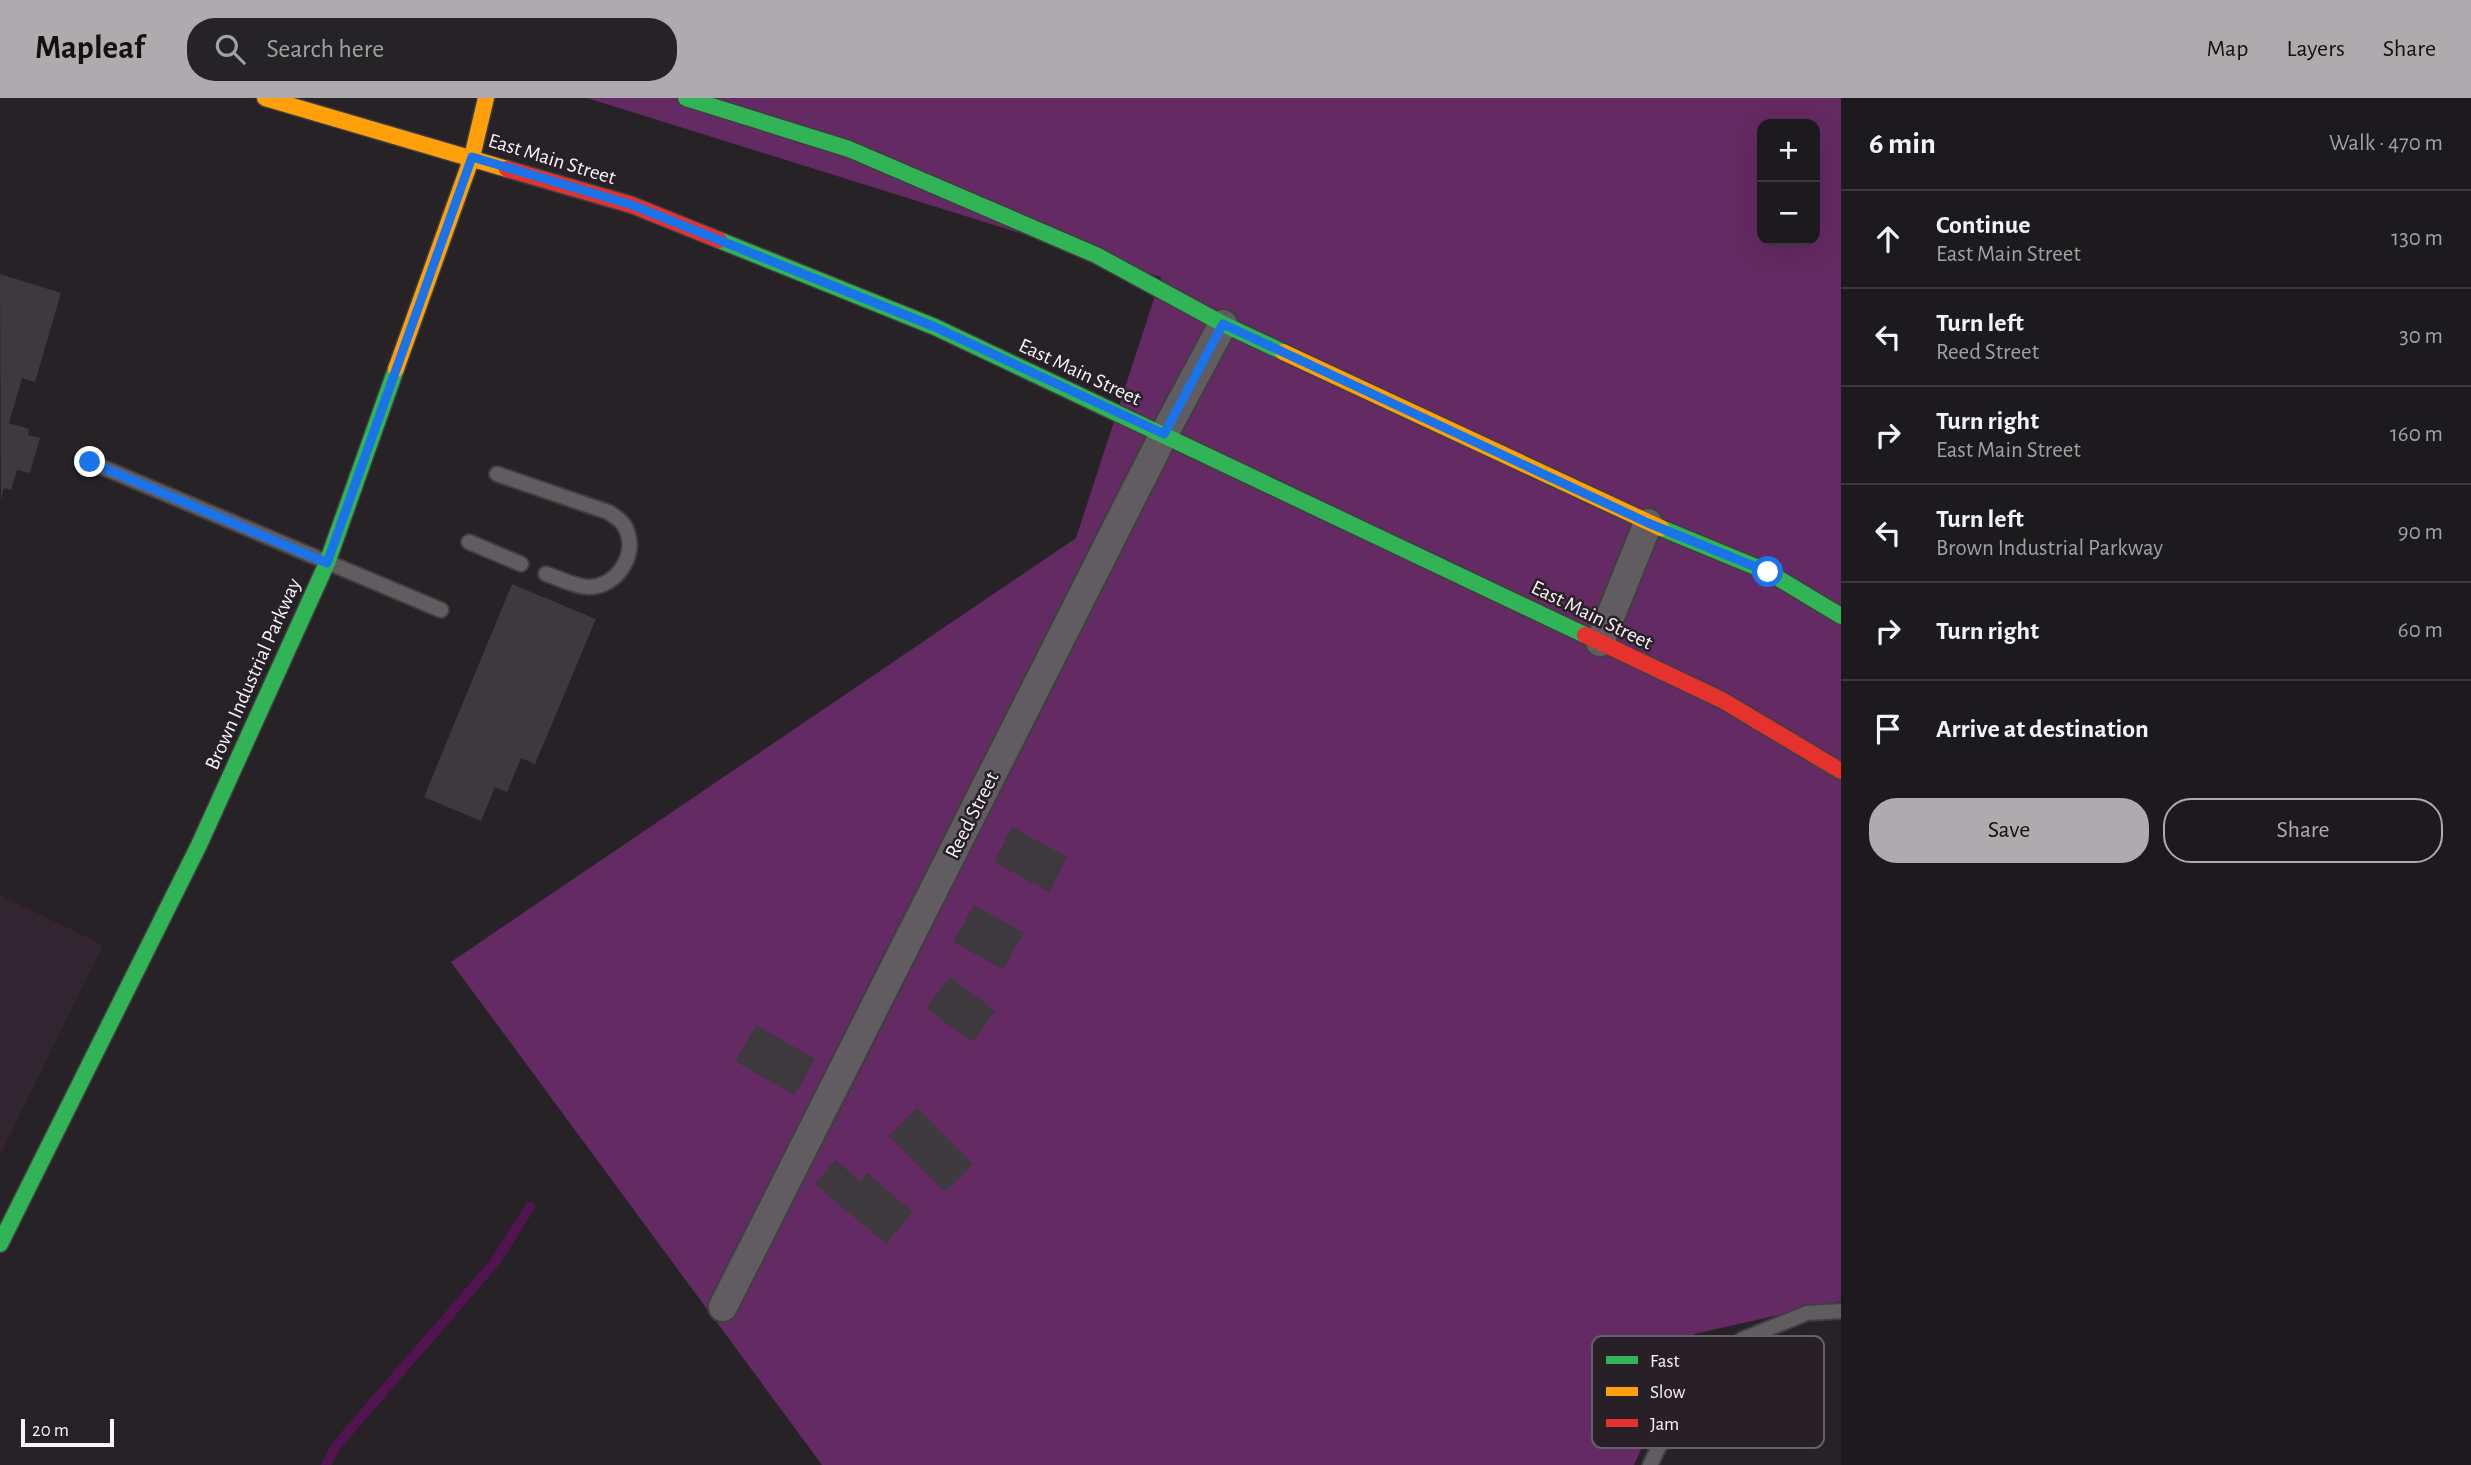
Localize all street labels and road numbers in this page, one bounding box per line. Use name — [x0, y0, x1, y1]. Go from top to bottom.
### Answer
street label: East Main Street — [486, 130, 619, 188]
street label: East Main Street — [1016, 335, 1145, 410]
street label: Brown Industrial Parkway — [201, 575, 305, 773]
street label: East Main Street — [1528, 577, 1656, 654]
street label: Reed Street — [941, 768, 1003, 862]

